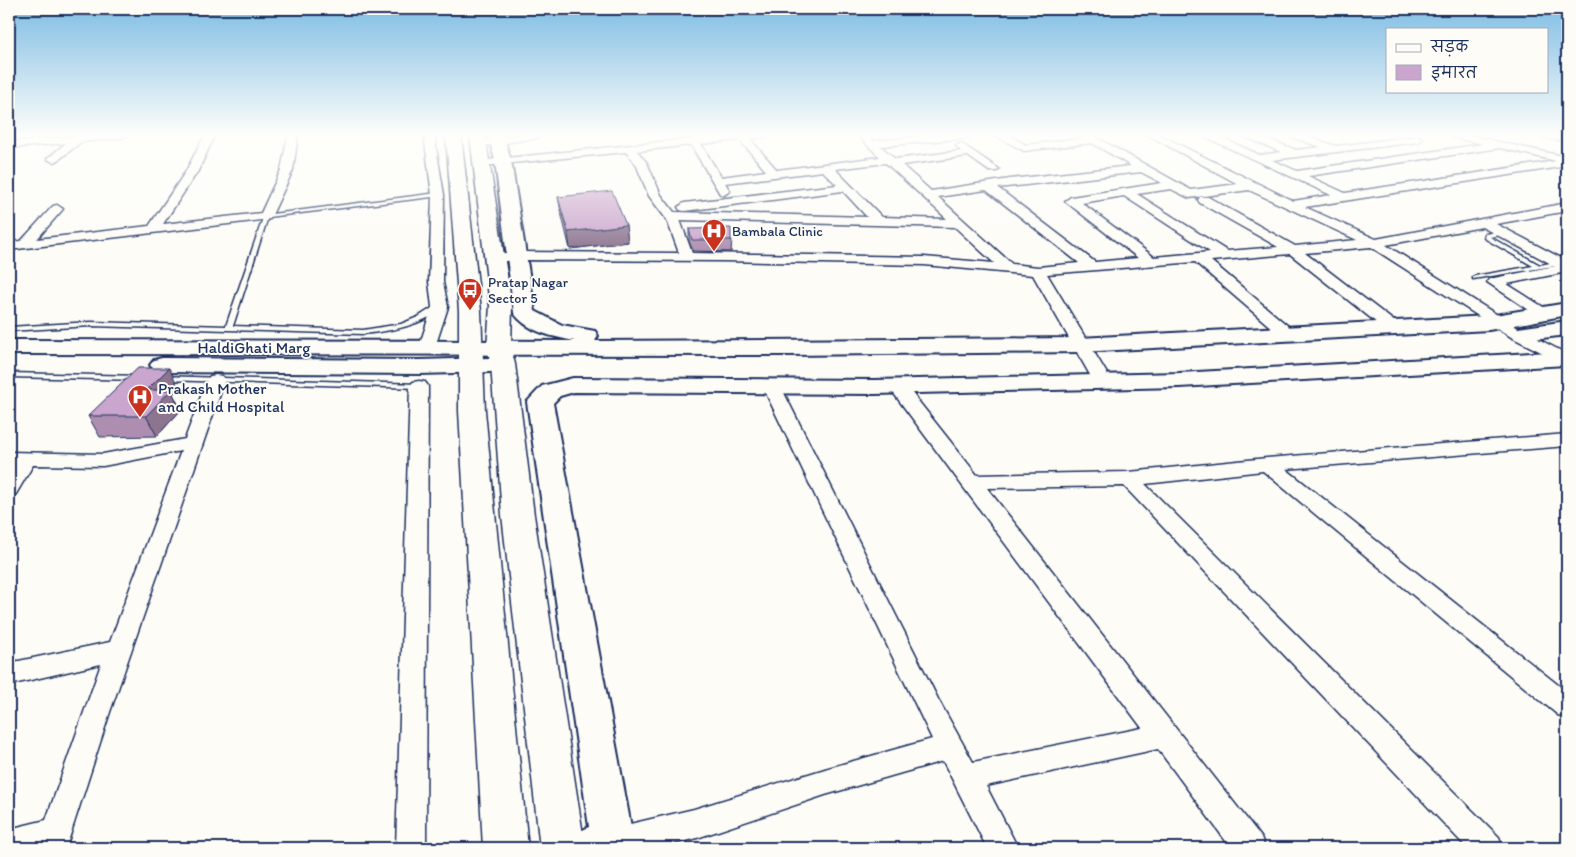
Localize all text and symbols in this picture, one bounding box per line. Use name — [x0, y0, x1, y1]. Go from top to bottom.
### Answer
legend — [1386, 28, 1548, 92]
text: सड़क — [1430, 38, 1469, 57]
text: इमारत — [1431, 64, 1478, 82]
hospital icon: Bambala Clinic — [701, 218, 727, 252]
place label: Bambala Clinic — [732, 223, 823, 240]
place label: Pratap Nagar Sector 5 — [488, 274, 569, 307]
bus stop icon: Pratap Nagar Sector 5 — [457, 277, 483, 311]
street label: HaldiGhati Marg — [198, 338, 311, 357]
place label: Prakash Mother and Child Hospital — [158, 379, 285, 416]
hospital icon: Prakash Mother and Child Hospital — [127, 384, 153, 418]

